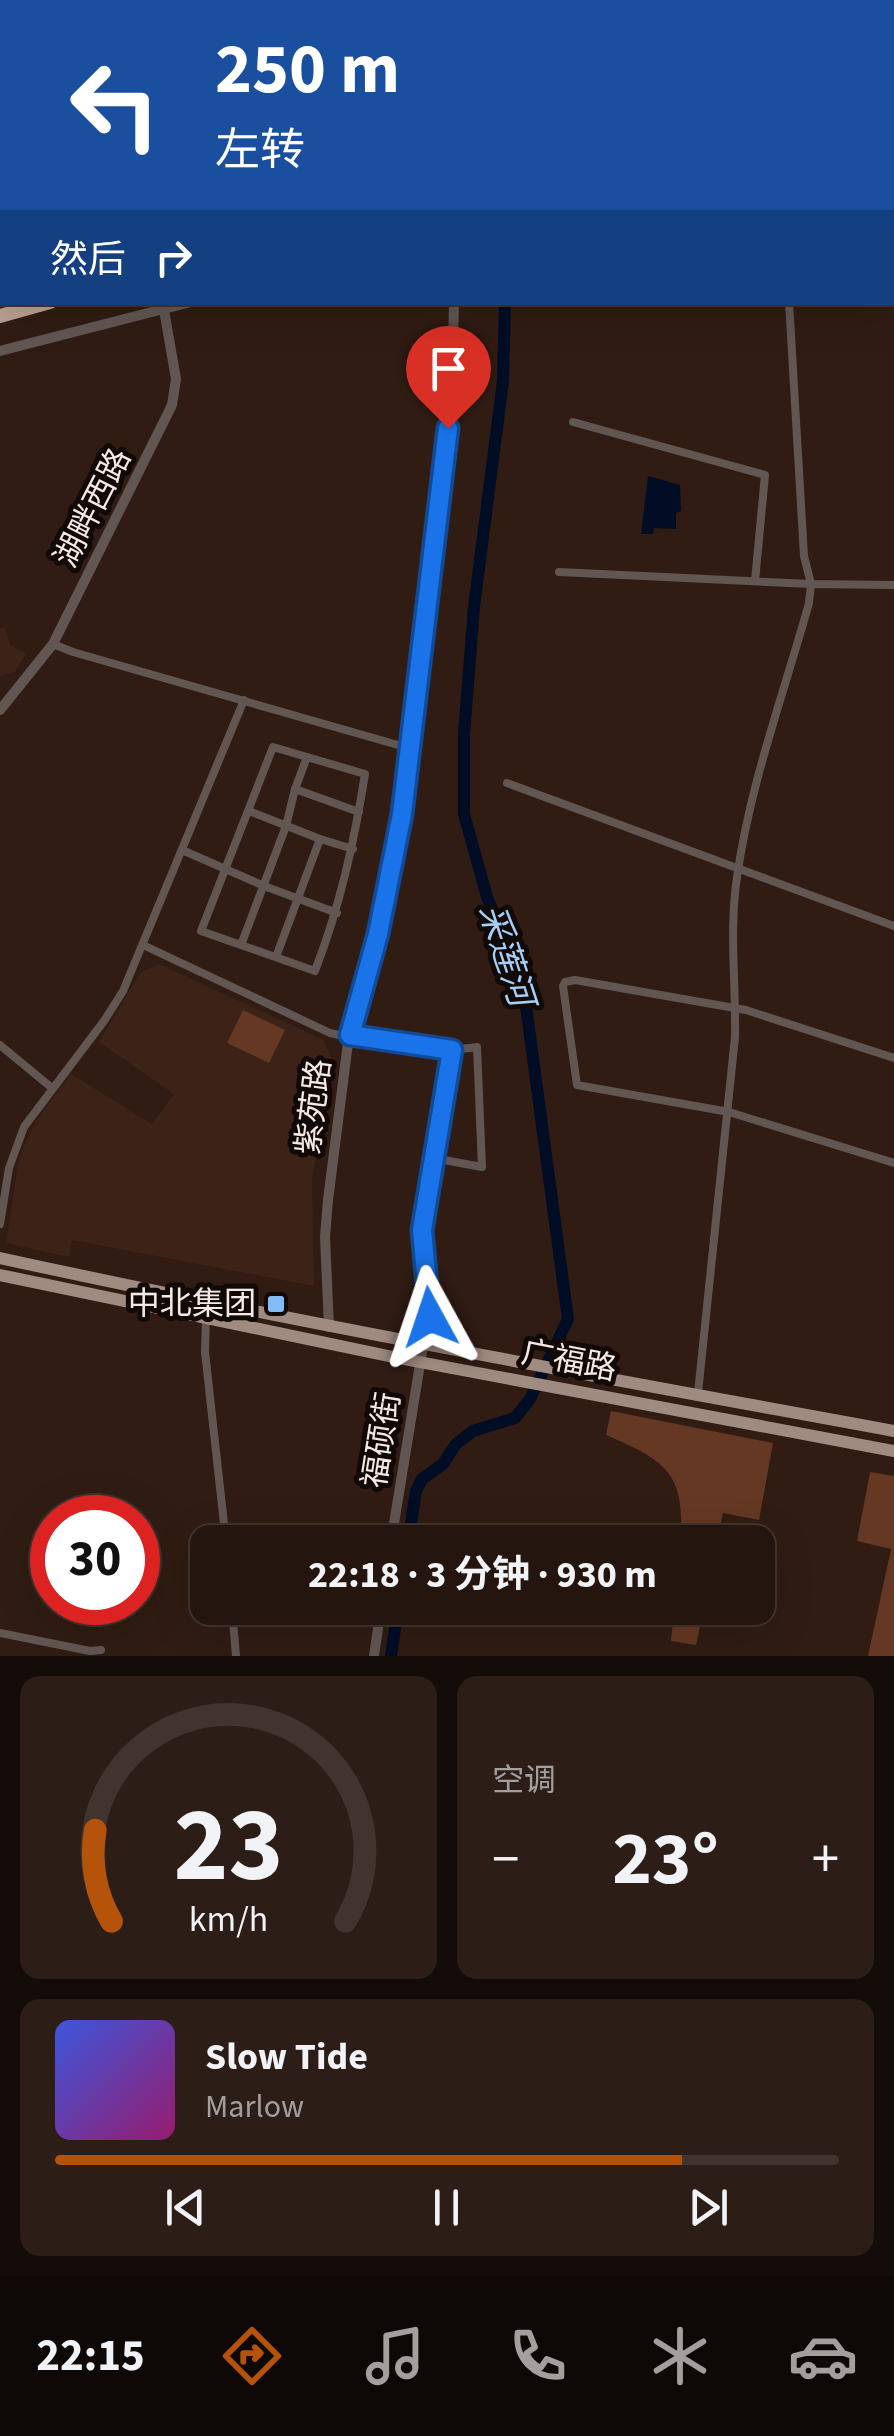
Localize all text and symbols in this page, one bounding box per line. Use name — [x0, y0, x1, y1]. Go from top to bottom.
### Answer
text: 250 m — [215, 20, 400, 120]
icon: left — [50, 40, 180, 170]
text: 左转 — [215, 119, 305, 183]
icon: right — [146, 230, 201, 285]
text: 然后 — [50, 233, 126, 287]
pin — [406, 326, 491, 429]
icon: arrive — [421, 341, 476, 396]
street label: 湖畔西路 — [43, 441, 143, 575]
water label: 采莲河 — [466, 897, 548, 1018]
street label: 紫苑路 — [285, 1057, 343, 1157]
position arrow — [378, 1265, 482, 1369]
place label: 中北集团 — [128, 1281, 256, 1327]
marker: 中北集团 — [265, 1293, 287, 1315]
street label: 广福路 — [517, 1329, 621, 1393]
street label: 福硕街 — [352, 1389, 412, 1491]
speed limit sign: 30 — [30, 1495, 160, 1625]
text: 22:18 · 3 分钟 · 930 m — [308, 1548, 657, 1602]
text: 空调 — [492, 1758, 556, 1804]
text: 23 — [174, 1773, 283, 1921]
text: 23° — [612, 1806, 719, 1913]
text: − — [492, 1821, 519, 1899]
text: + — [812, 1821, 839, 1899]
text: km/h — [189, 1894, 268, 1945]
text: Slow Tide — [205, 2030, 368, 2084]
text: Marlow — [205, 2084, 304, 2130]
icon: previous — [158, 2180, 213, 2235]
icon: pause — [419, 2180, 474, 2235]
icon: next — [681, 2180, 736, 2235]
icon: directions — [217, 2321, 287, 2391]
icon: music — [360, 2321, 430, 2391]
icon: phone — [503, 2321, 573, 2391]
icon: climate — [645, 2321, 715, 2391]
icon: car — [788, 2321, 858, 2391]
text: 22:15 — [36, 2324, 145, 2388]

